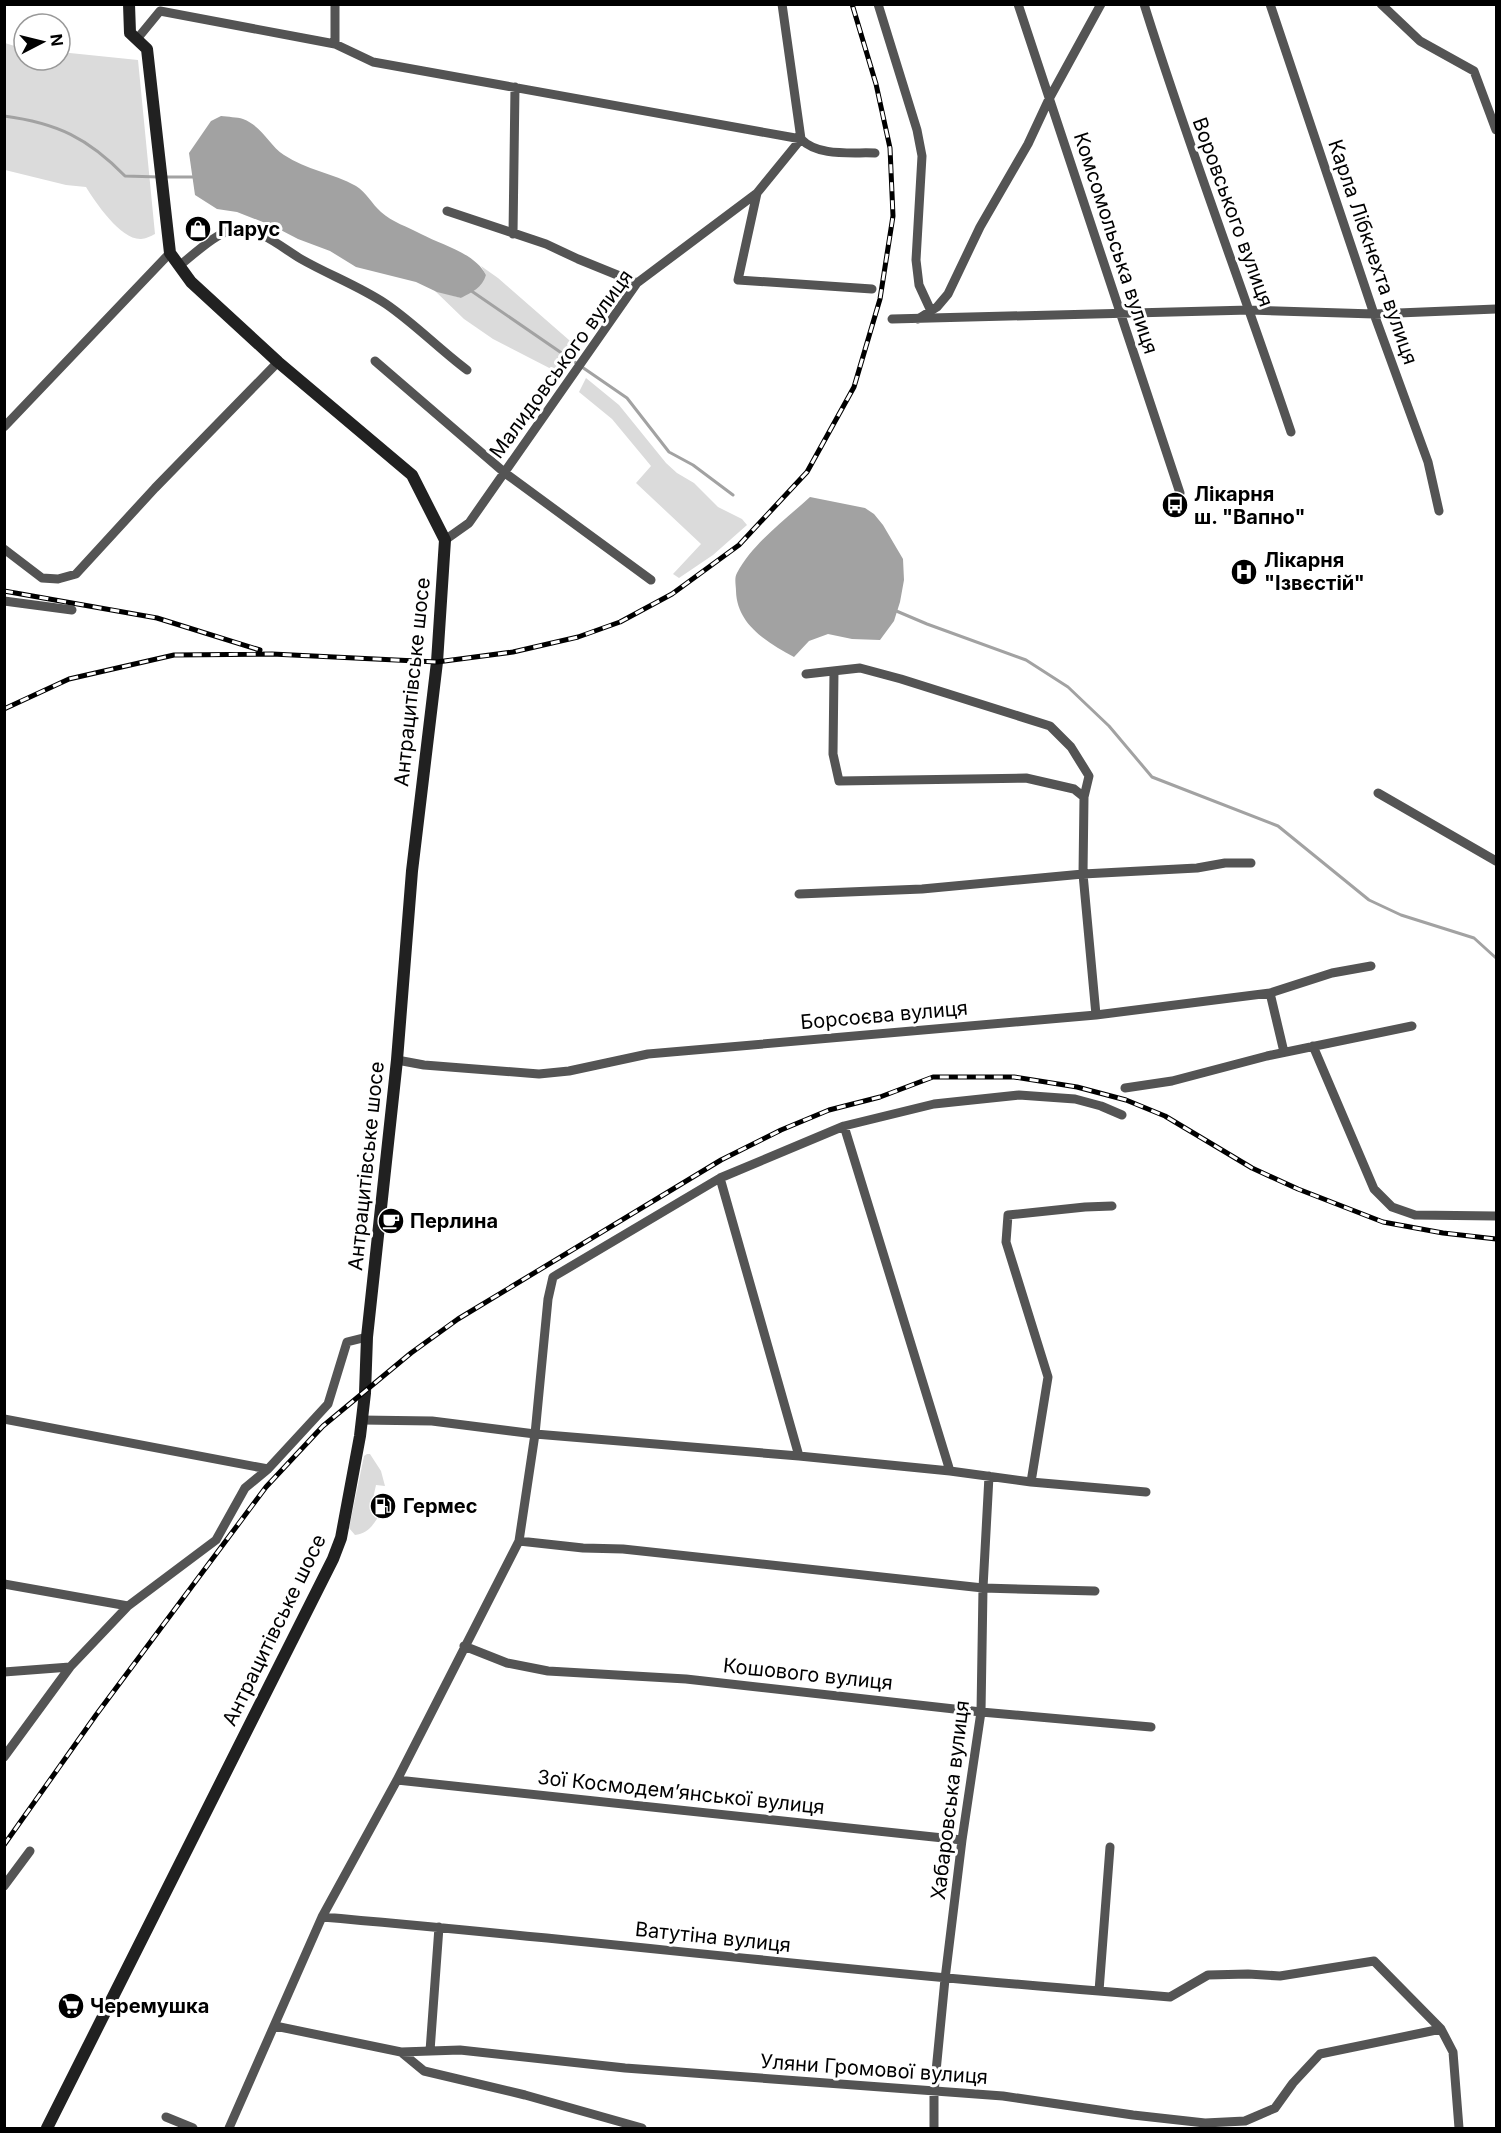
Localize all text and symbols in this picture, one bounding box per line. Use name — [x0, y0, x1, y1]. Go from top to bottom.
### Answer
north arrow — [12, 12, 72, 72]
text: N — [46, 33, 68, 47]
street label: Воровського вулиця — [1188, 114, 1278, 310]
street label: Комсомольська вулиця — [1069, 129, 1163, 357]
street label: Карла Лібкнехта вулиця — [1323, 136, 1423, 368]
shop icon: Парус — [183, 214, 213, 244]
place label: Парус — [218, 217, 280, 241]
street label: Малидовського вулиця — [484, 265, 638, 463]
place label: Лікарня ш. "Вапно" — [1194, 482, 1306, 529]
bus stop icon: Лікарня ш. "Вапно" — [1160, 490, 1190, 520]
place label: Лікарня "Ізвєстій" — [1264, 548, 1365, 595]
hospital icon: Лікарня "Ізвєстій" — [1229, 557, 1259, 587]
street label: Антрацитівське шосе — [389, 576, 435, 788]
street label: Борсоєва вулиця — [799, 996, 969, 1034]
street label: Антрацитівське шосе — [343, 1060, 389, 1272]
cafe icon: Перлина — [376, 1206, 406, 1236]
place label: Перлина — [410, 1209, 498, 1233]
fuel station icon: Гермес — [368, 1491, 398, 1521]
place label: Гермес — [403, 1494, 478, 1518]
street label: Антрацитівське шосе — [217, 1530, 331, 1730]
street label: Кошового вулиця — [722, 1653, 894, 1695]
street label: Хабаровська вулиця — [926, 1699, 974, 1901]
street label: Зої Космодем’янської вулиця — [536, 1765, 826, 1819]
street label: Ватутіна вулиця — [634, 1917, 792, 1957]
supermarket icon: Черемушка — [56, 1991, 86, 2021]
place label: Черемушка — [90, 1994, 209, 2018]
street label: Уляни Громової вулиця — [759, 2049, 989, 2089]

